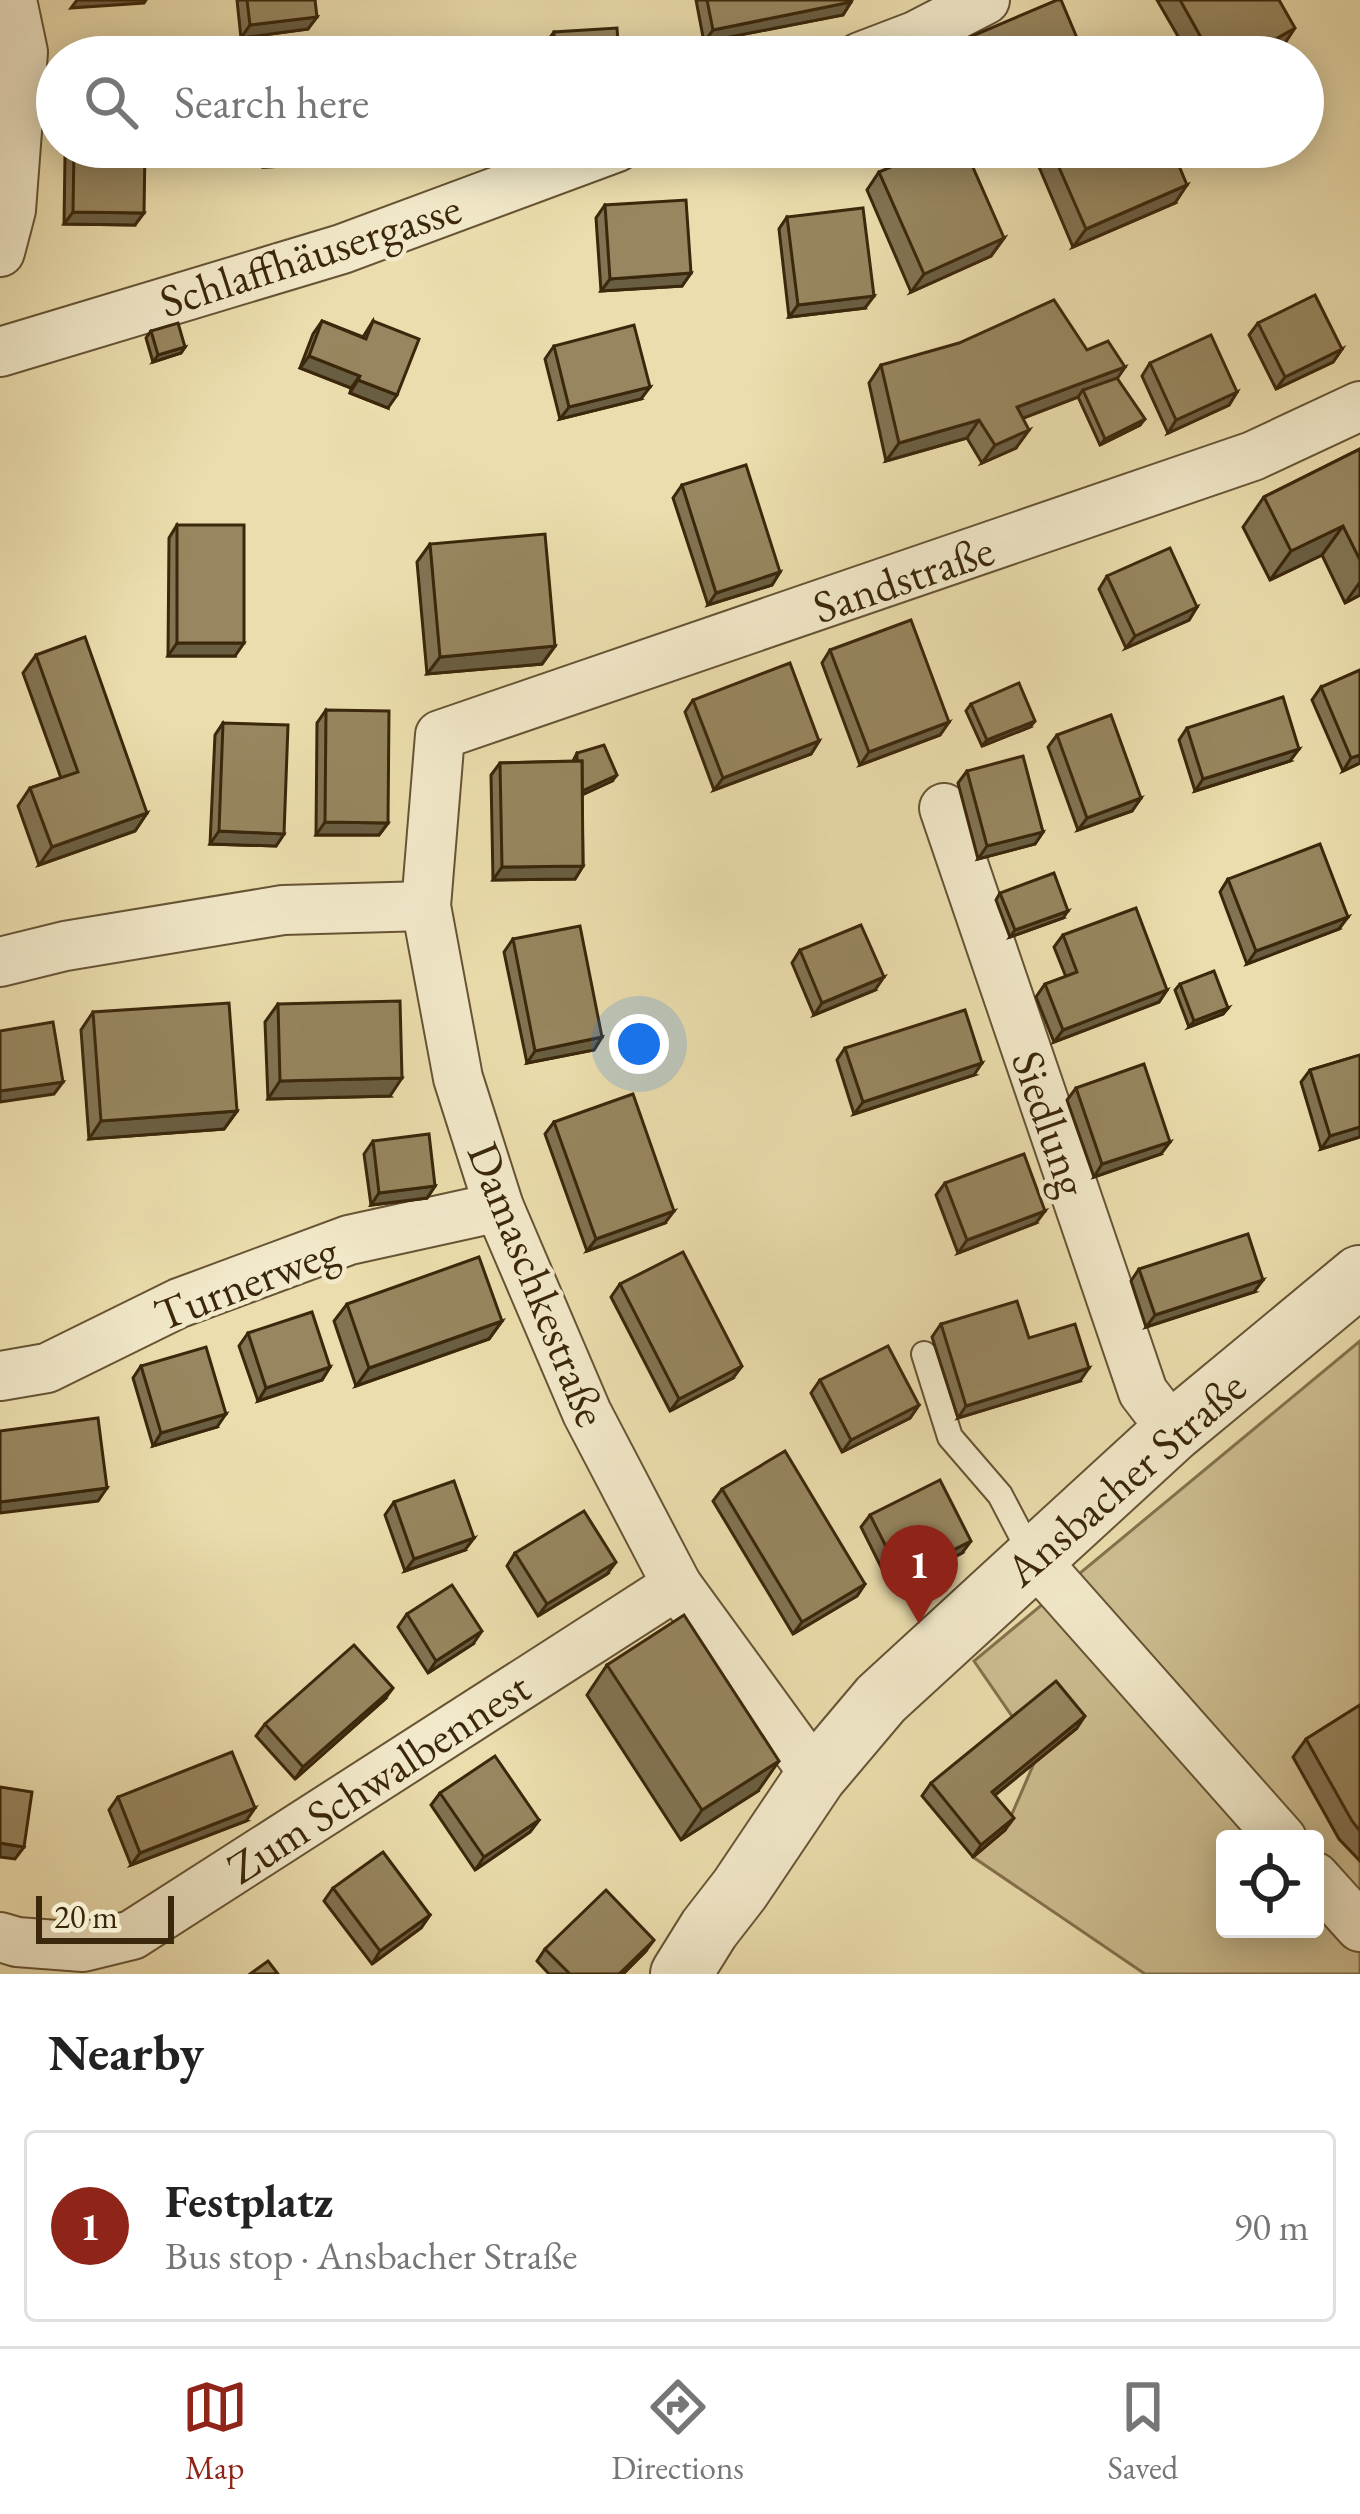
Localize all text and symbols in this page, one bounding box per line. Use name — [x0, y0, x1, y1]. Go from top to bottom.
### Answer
search box — [36, 36, 1324, 168]
icon: search — [78, 69, 144, 135]
text: Search here — [174, 73, 369, 131]
street label: Schlaffhäusergasse — [152, 178, 468, 330]
street label: Sandstraße — [805, 520, 1001, 636]
your location — [609, 1014, 669, 1074]
street label: Siedlung — [999, 1043, 1103, 1204]
street label: Damaschkestraße — [455, 1133, 621, 1435]
street label: Turnerweg — [146, 1220, 346, 1343]
street label: Ansbacher Straße — [992, 1357, 1258, 1599]
pin: 1 — [880, 1525, 958, 1624]
street label: Zum Schwalbennest — [216, 1657, 540, 1897]
map controls — [1216, 1830, 1324, 1938]
button: locate — [1216, 1830, 1324, 1938]
scale bar — [36, 1890, 174, 1943]
text: 20 m — [54, 1895, 118, 1938]
text: Nearby — [48, 2019, 204, 2085]
text: Festplatz — [165, 2172, 333, 2230]
text: 1 — [80, 2201, 100, 2252]
text: 90 m — [1233, 2201, 1309, 2252]
text: Bus stop · Ansbacher Straße — [165, 2230, 578, 2281]
tab: Map — [182, 2374, 248, 2489]
tab: Directions — [611, 2374, 744, 2489]
tab: Saved — [1108, 2374, 1178, 2489]

